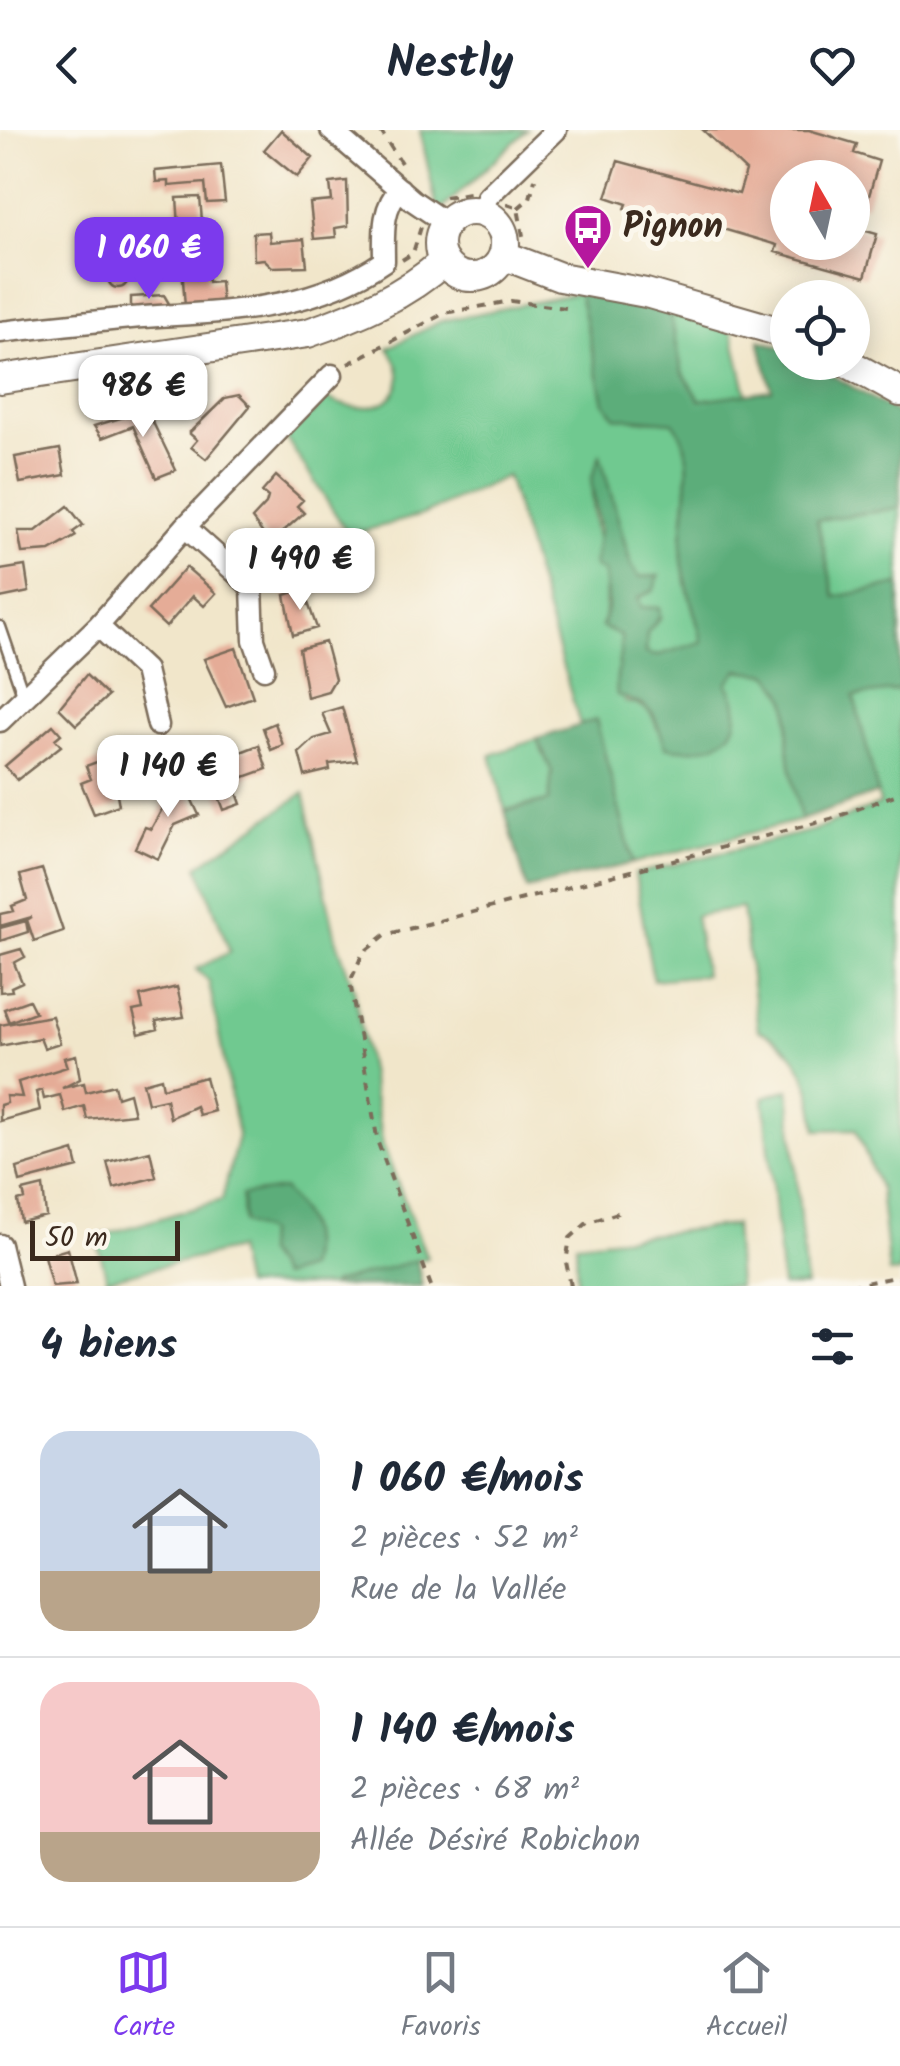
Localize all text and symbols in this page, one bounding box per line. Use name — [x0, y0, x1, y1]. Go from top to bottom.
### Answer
text: Nestly — [386, 29, 514, 101]
icon: back — [40, 38, 95, 93]
icon: heart — [805, 38, 860, 93]
north arrow — [770, 160, 870, 260]
map controls — [770, 160, 870, 380]
place label: Pignon — [623, 200, 723, 256]
bus stop icon: Pignon — [562, 202, 614, 270]
pin: 1 060 € — [57, 217, 241, 302]
text: 1 060 € — [97, 224, 201, 275]
button: locate — [770, 280, 870, 380]
pin: 986 € — [73, 355, 213, 440]
text: 986 € — [100, 362, 186, 413]
pin: 1 490 € — [208, 528, 392, 613]
text: 1 490 € — [248, 535, 352, 586]
pin: 1 140 € — [76, 735, 260, 820]
text: 1 140 € — [119, 742, 217, 793]
scale bar — [30, 1216, 180, 1260]
text: 50 m — [45, 1216, 108, 1261]
text: 4 biens — [40, 1313, 177, 1380]
icon: filters — [805, 1319, 860, 1374]
text: 1 060 €/mois — [350, 1447, 583, 1514]
icon: home — [120, 1471, 240, 1591]
text: 2 pièces · 52 m² — [350, 1514, 578, 1565]
text: Rue de la Vallée — [350, 1565, 566, 1616]
text: 1 140 €/mois — [350, 1698, 575, 1765]
icon: home — [120, 1722, 240, 1842]
text: 2 pièces · 68 m² — [350, 1765, 579, 1816]
text: Allée Désiré Robichon — [350, 1816, 640, 1867]
tab: Carte — [113, 1945, 175, 2050]
tab: Favoris — [400, 1945, 481, 2050]
tab: Accueil — [706, 1945, 787, 2050]

